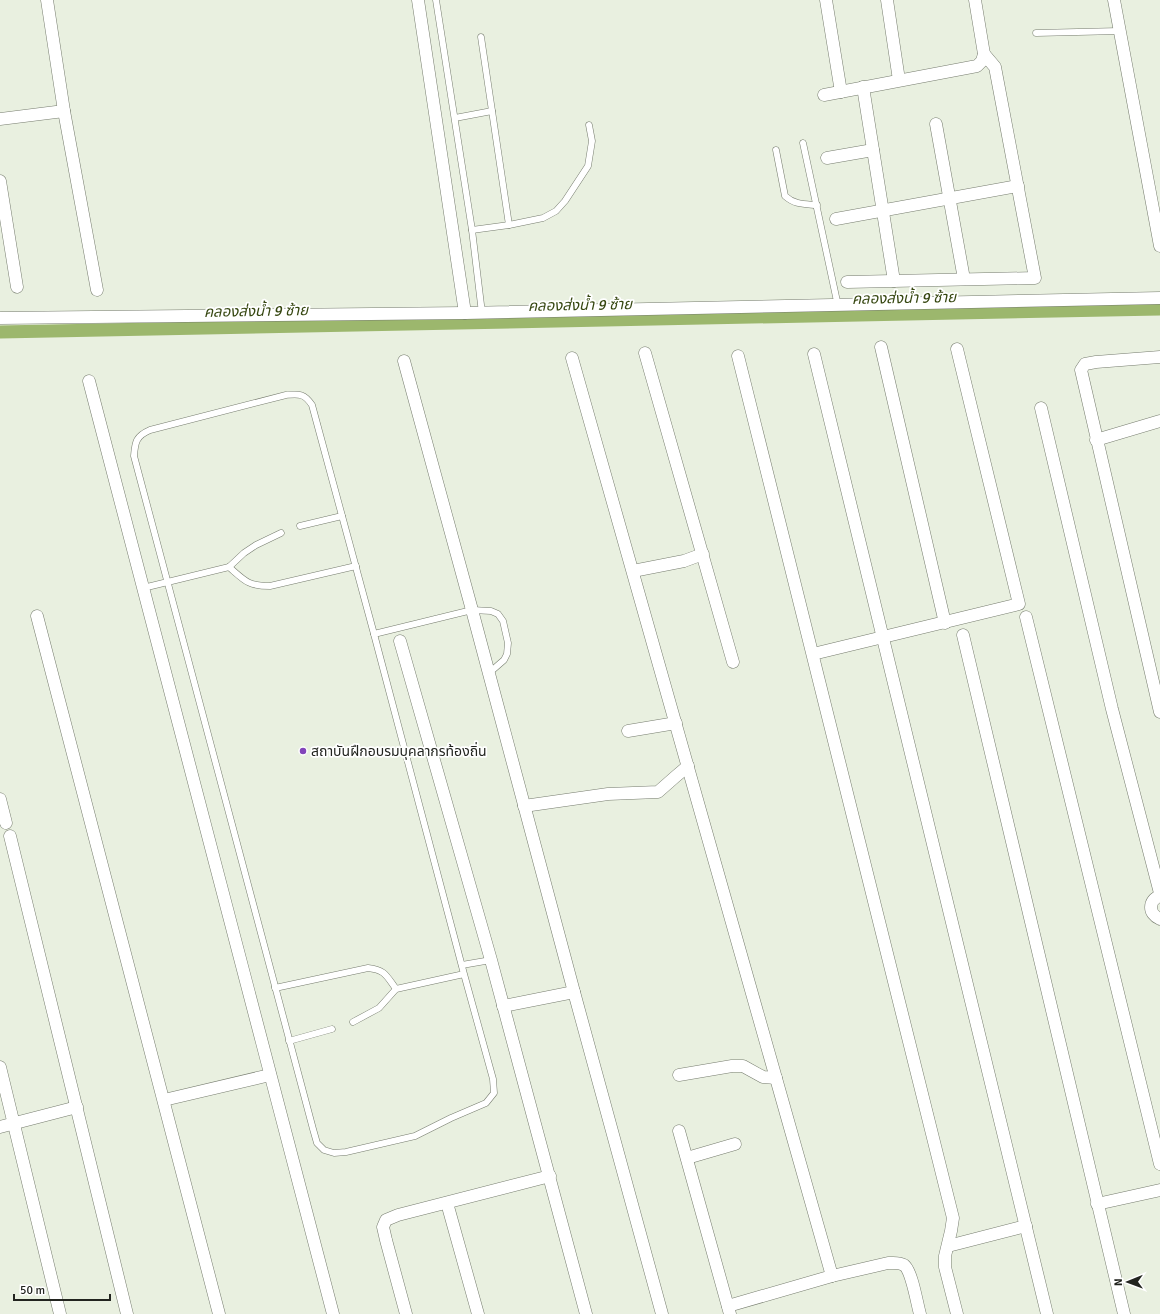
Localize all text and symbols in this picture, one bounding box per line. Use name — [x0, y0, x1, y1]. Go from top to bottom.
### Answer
water label: คลองส่งน้ำ 9 ซ้าย — [852, 286, 957, 308]
water label: คลองส่งน้ำ 9 ซ้าย — [528, 293, 633, 315]
water label: คลองส่งน้ำ 9 ซ้าย — [204, 299, 309, 321]
place label: สถาบันฝึกอบรมบุคลากรท้องถิ่น — [311, 741, 487, 760]
marker: สถาบันฝึกอบรมบุคลากรท้องถิ่น — [298, 746, 308, 756]
north arrow — [1108, 1262, 1148, 1302]
scale bar — [14, 1276, 110, 1302]
text: N — [1112, 1278, 1125, 1286]
text: 50 m — [20, 1283, 45, 1298]

